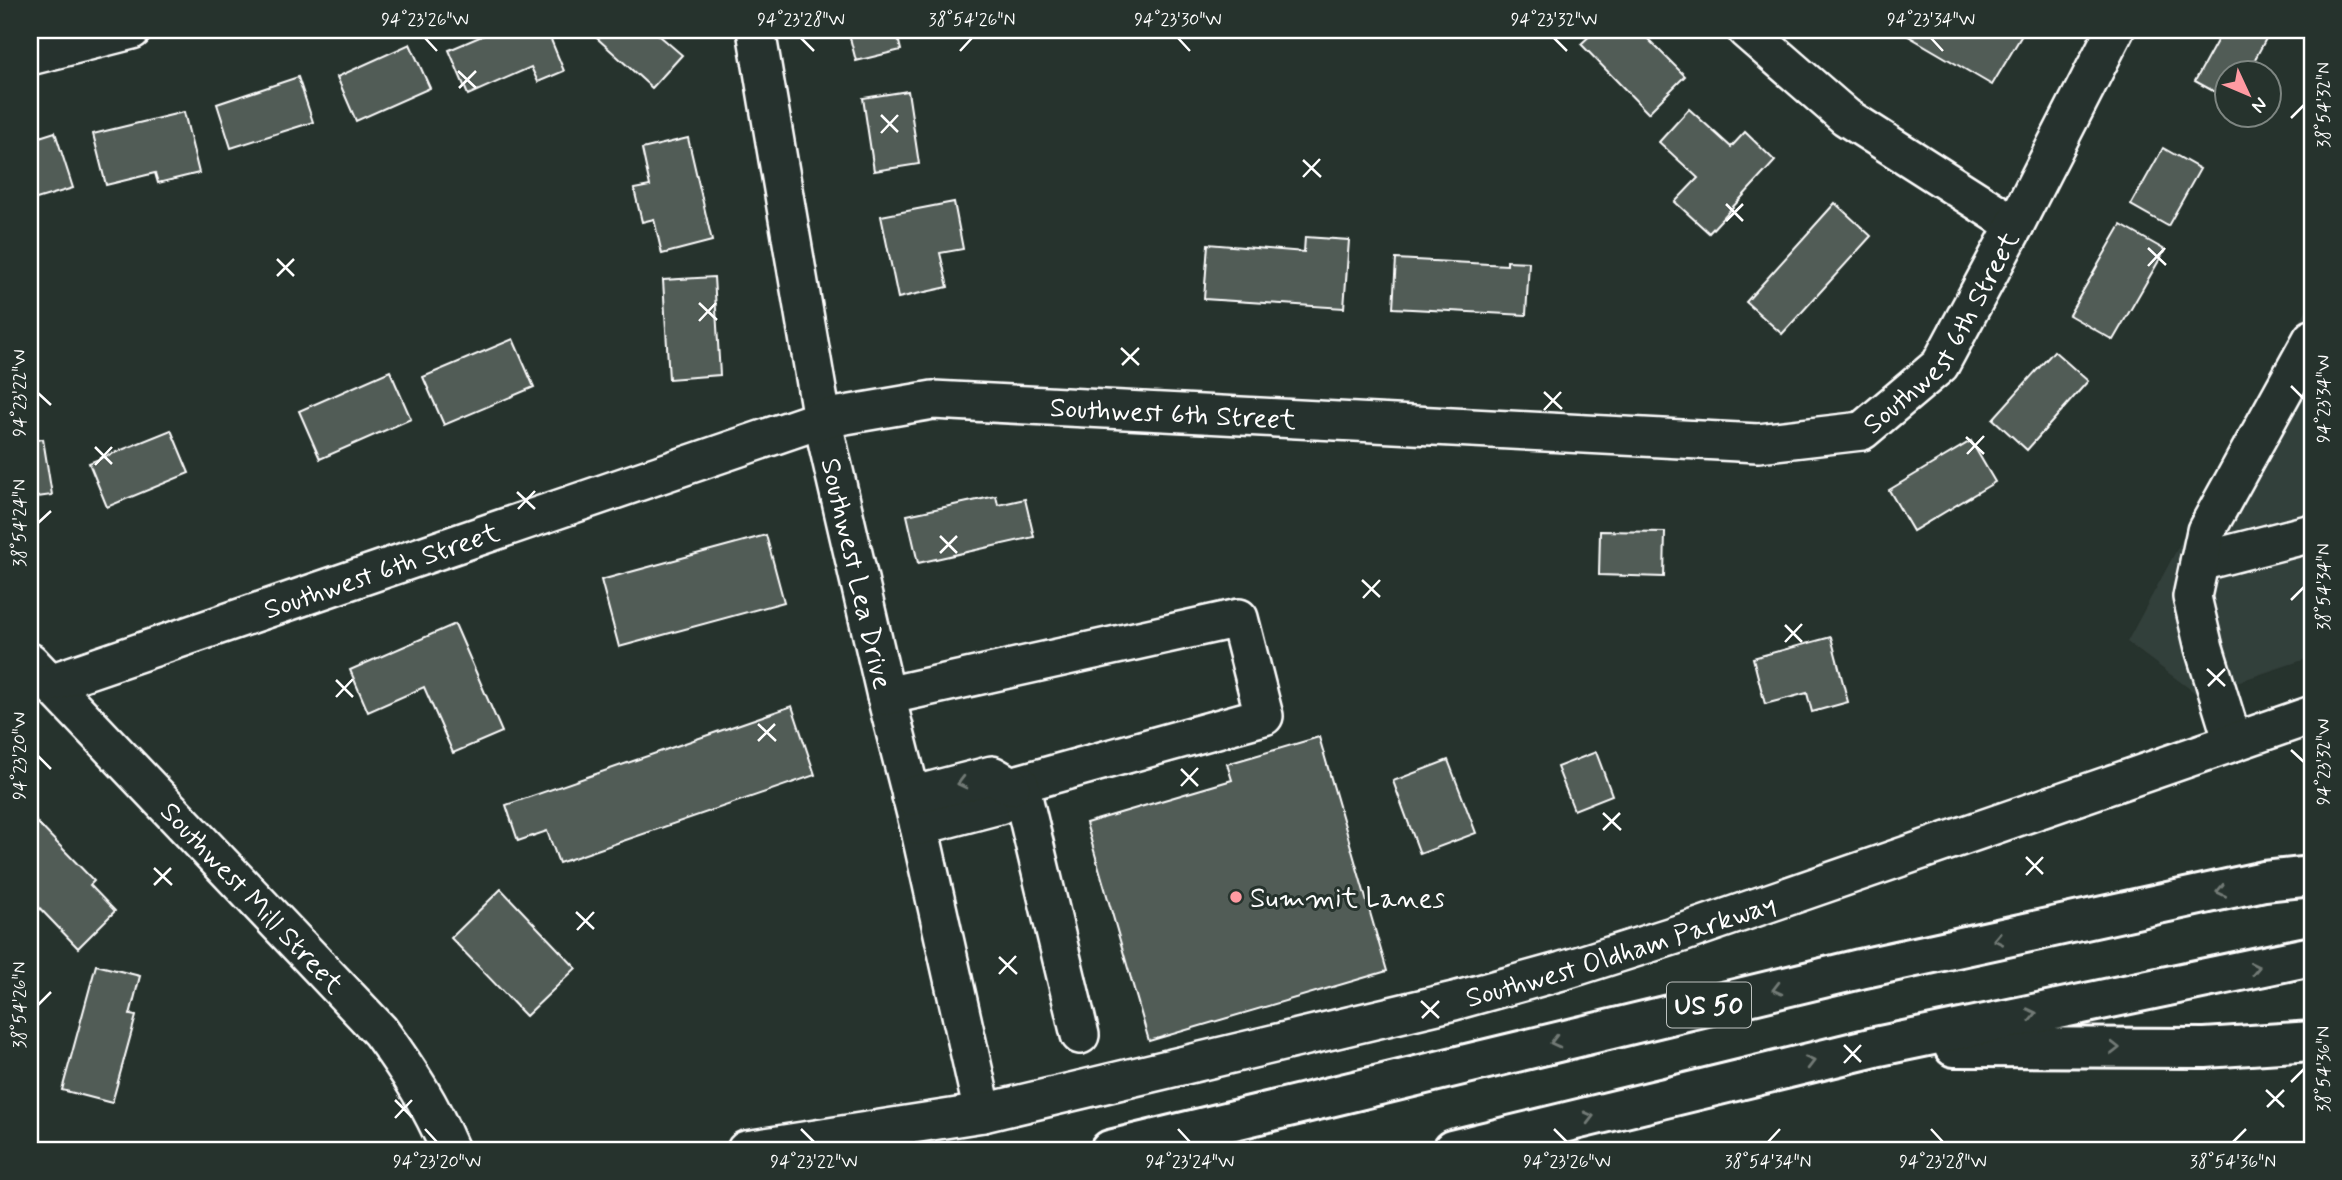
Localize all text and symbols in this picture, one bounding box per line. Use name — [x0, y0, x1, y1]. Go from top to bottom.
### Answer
text: 94°23'26"W — [381, 8, 469, 32]
text: 94°23'28"W — [757, 8, 845, 32]
text: 38°54'26"N — [929, 8, 1015, 32]
text: 94°23'30"W — [1134, 8, 1222, 32]
text: 94°23'32"W — [1511, 8, 1597, 32]
text: 94°23'34"W — [1887, 8, 1975, 32]
north arrow — [2212, 60, 2282, 130]
text: 38°54'32"N — [2312, 62, 2336, 148]
text: N — [2246, 92, 2273, 118]
street label: Southwest 6th Street — [1856, 225, 2030, 444]
text: 94°23'22"W — [8, 349, 32, 437]
text: 94°23'34"W — [2312, 355, 2336, 443]
street label: Southwest 6th Street — [1049, 390, 1298, 440]
street label: Southwest Lea Drive — [811, 455, 900, 693]
text: 38°54'24"N — [8, 479, 32, 567]
street label: Southwest 6th Street — [259, 515, 505, 630]
text: 38°54'34"N — [2312, 543, 2336, 631]
text: 94°23'20"W — [8, 712, 32, 800]
text: 94°23'32"W — [2312, 719, 2336, 805]
one-way arrow — [956, 775, 968, 789]
street label: Southwest Mill Street — [151, 795, 352, 1003]
place label: Summit Lanes — [1250, 881, 1445, 918]
one-way arrow — [2215, 882, 2227, 897]
street label: Southwest Oldham Parkway — [1462, 886, 1781, 1018]
marker: Summit Lanes — [1228, 889, 1244, 905]
one-way arrow — [1993, 930, 2005, 945]
one-way arrow — [2249, 961, 2261, 976]
text: 38°54'26"N — [8, 962, 32, 1048]
one-way arrow — [1771, 981, 1783, 995]
road number: US 50 — [1667, 982, 1751, 1028]
one-way arrow — [2026, 1008, 2038, 1023]
text: 38°54'36"N — [2312, 1026, 2336, 1112]
one-way arrow — [1550, 1034, 1562, 1049]
one-way arrow — [2110, 1040, 2121, 1056]
one-way arrow — [1804, 1056, 1816, 1071]
one-way arrow — [1583, 1110, 1595, 1125]
text: 94°23'20"W — [393, 1150, 481, 1174]
text: 94°23'22"W — [770, 1150, 858, 1174]
text: 94°23'24"W — [1146, 1150, 1234, 1174]
text: 94°23'26"W — [1523, 1150, 1611, 1174]
text: 38°54'34"N — [1724, 1150, 1812, 1174]
text: 94°23'28"W — [1899, 1150, 1987, 1174]
text: 38°54'36"N — [2190, 1150, 2276, 1174]

